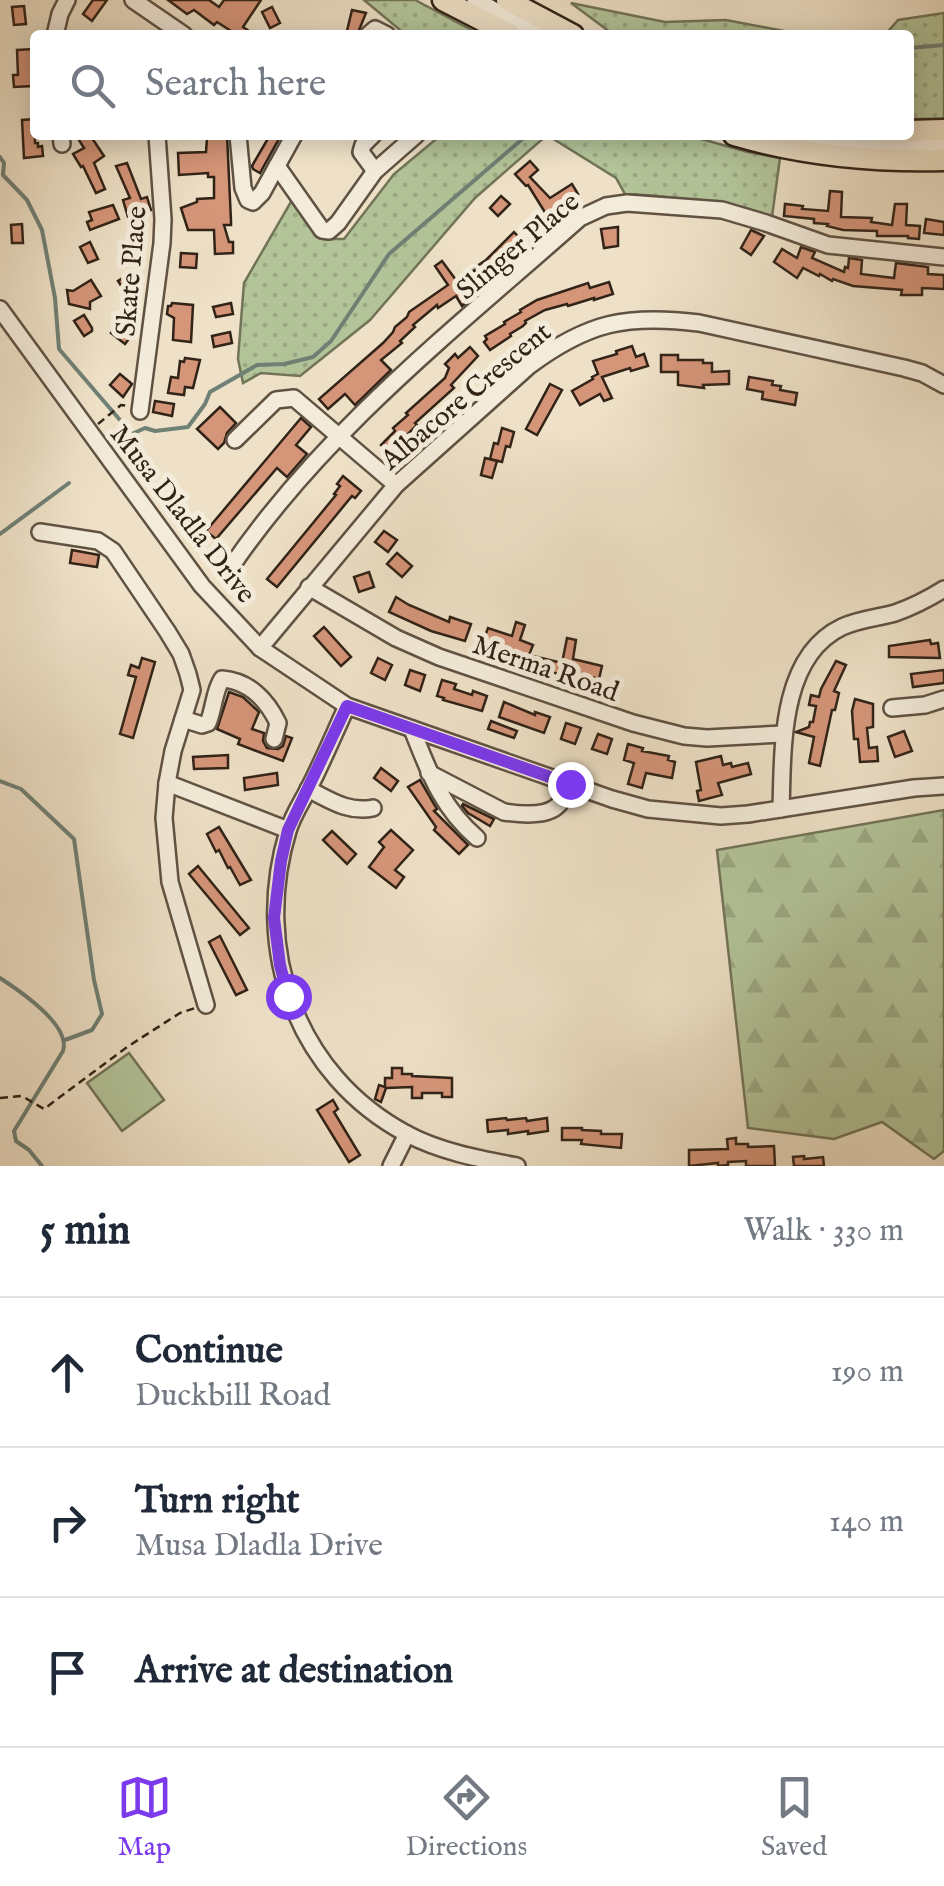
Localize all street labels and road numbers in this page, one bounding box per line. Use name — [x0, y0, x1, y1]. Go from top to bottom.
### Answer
street label: Slinger Place — [450, 185, 587, 308]
street label: Skate Place — [109, 204, 156, 338]
street label: Albacore Crescent — [373, 315, 559, 479]
street label: Musa Dladla Drive — [101, 418, 263, 611]
street label: Merma Road — [467, 628, 623, 711]

